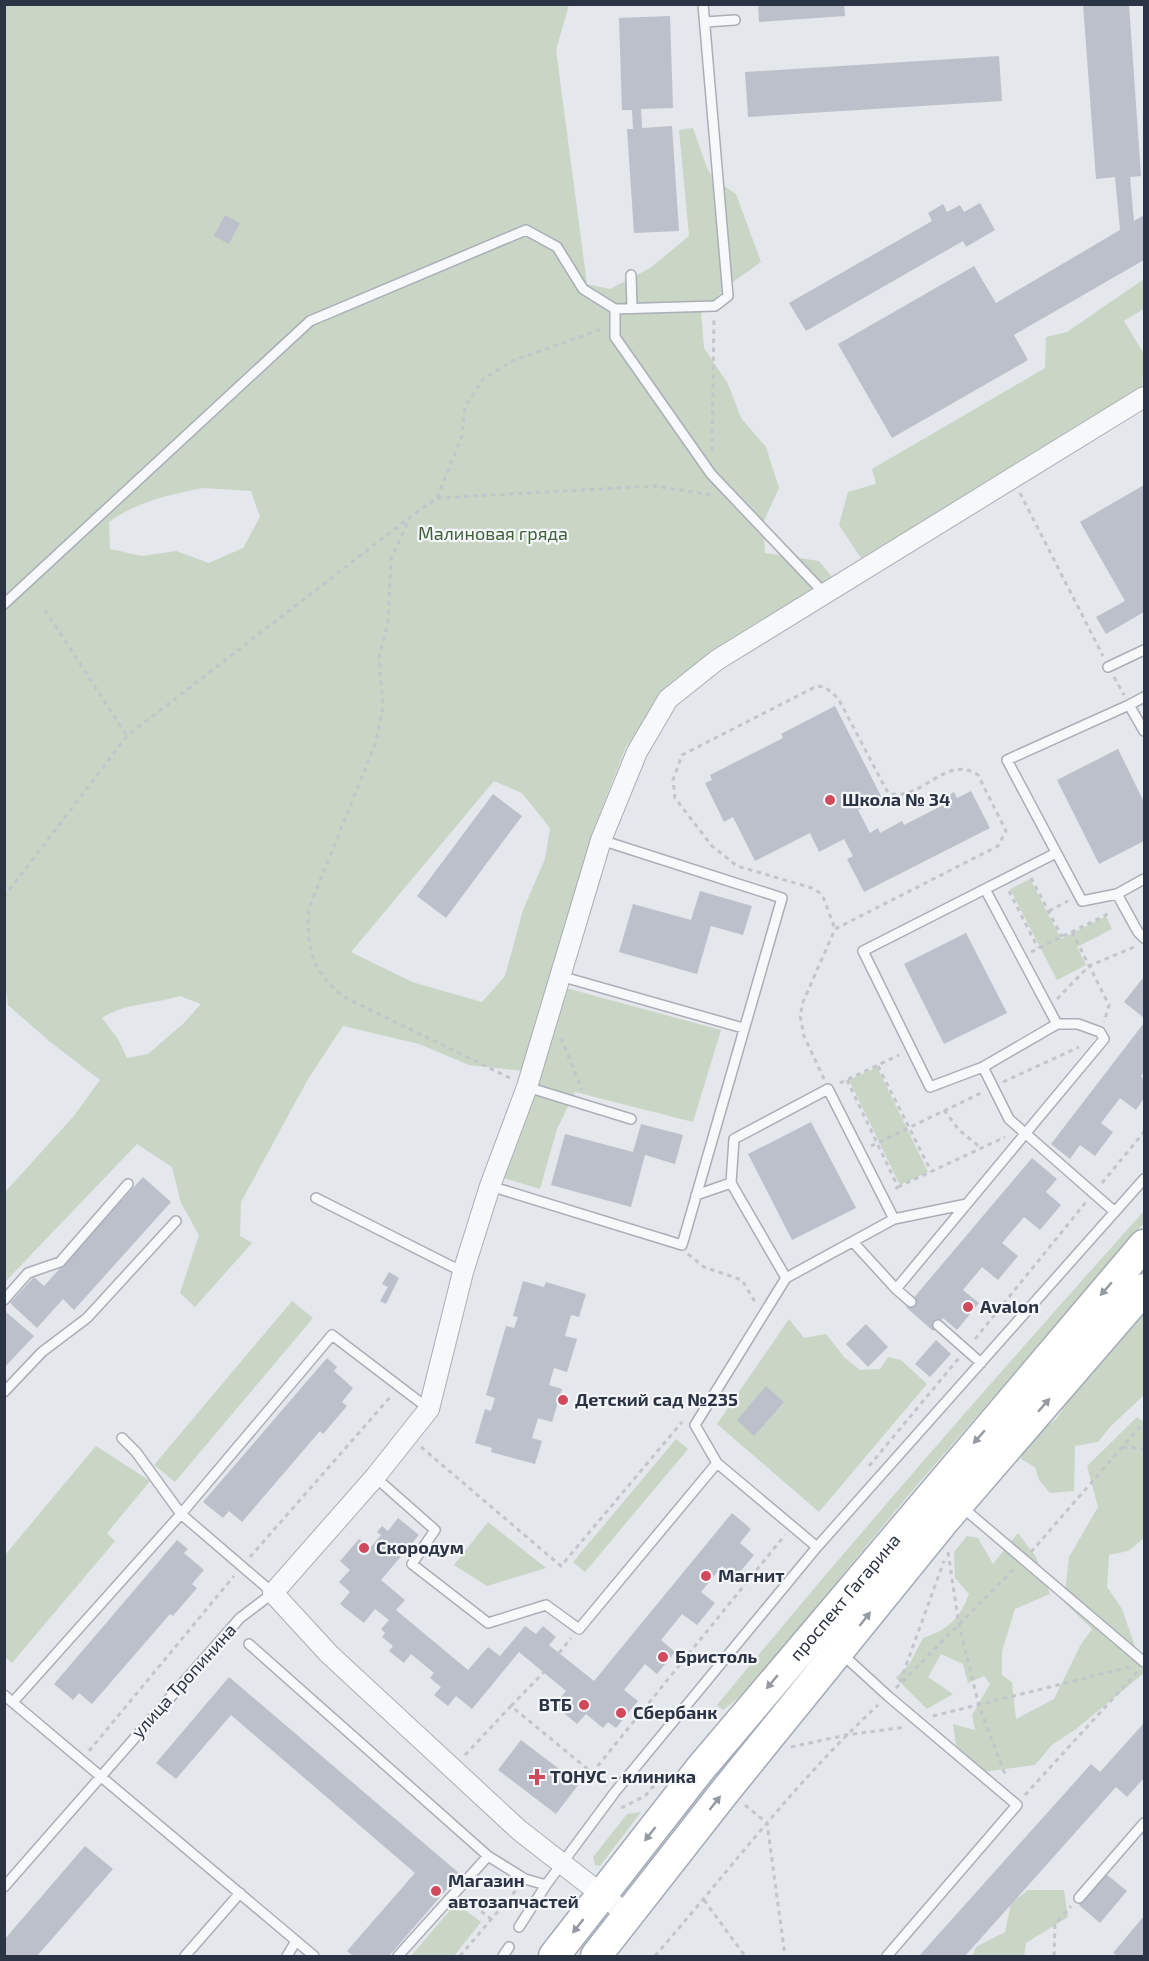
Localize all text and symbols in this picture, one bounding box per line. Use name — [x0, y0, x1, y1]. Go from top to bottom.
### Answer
park label: Малиновая гряда — [418, 522, 568, 544]
place label: Школа № 34 — [842, 788, 951, 810]
marker: Школа № 34 — [823, 793, 837, 807]
one-way arrow — [1100, 1281, 1113, 1296]
place label: Avalon — [980, 1295, 1039, 1317]
marker: Avalon — [961, 1300, 975, 1314]
place label: Детский сад №235 — [575, 1388, 738, 1410]
marker: Детский сад №235 — [556, 1393, 570, 1407]
one-way arrow — [1037, 1398, 1050, 1413]
one-way arrow — [973, 1429, 986, 1444]
street label: проспект Гагарина — [785, 1529, 905, 1665]
place label: Скородум — [376, 1536, 464, 1558]
marker: Скородум — [357, 1541, 371, 1555]
place label: Магнит — [718, 1564, 784, 1586]
marker: Магнит — [699, 1569, 713, 1583]
one-way arrow — [859, 1611, 872, 1627]
street label: улица Тропинина — [126, 1619, 240, 1742]
place label: Бристоль — [675, 1645, 758, 1667]
marker: Бристоль — [656, 1650, 670, 1664]
one-way arrow — [766, 1674, 779, 1690]
place label: ВТБ — [539, 1693, 572, 1715]
marker: ВТБ — [577, 1698, 591, 1712]
place label: Сбербанк — [633, 1701, 717, 1723]
marker: Сбербанк — [614, 1706, 628, 1720]
place label: ТОНУС - клиника — [550, 1765, 696, 1787]
marker: ТОНУС - клиника — [528, 1768, 546, 1786]
one-way arrow — [709, 1795, 722, 1811]
one-way arrow — [643, 1826, 656, 1842]
place label: Магазин автозапчастей — [448, 1869, 579, 1912]
marker: Магазин автозапчастей — [429, 1884, 443, 1898]
one-way arrow — [572, 1918, 585, 1934]

